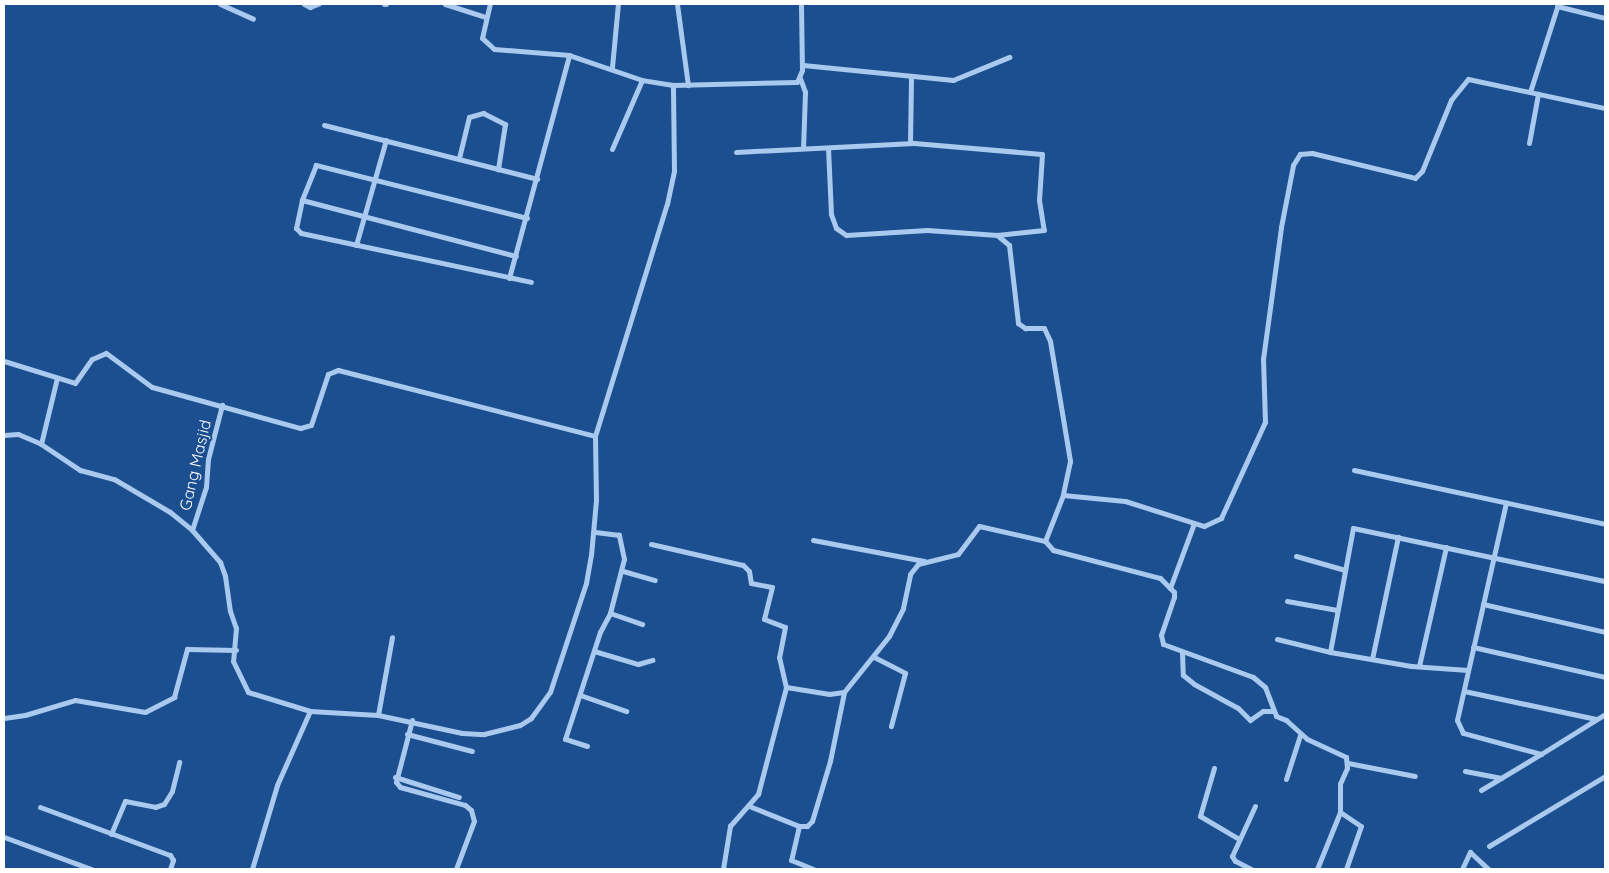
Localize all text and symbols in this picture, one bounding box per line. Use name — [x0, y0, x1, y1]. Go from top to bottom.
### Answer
street label: Gang Masjid — [175, 418, 215, 512]

